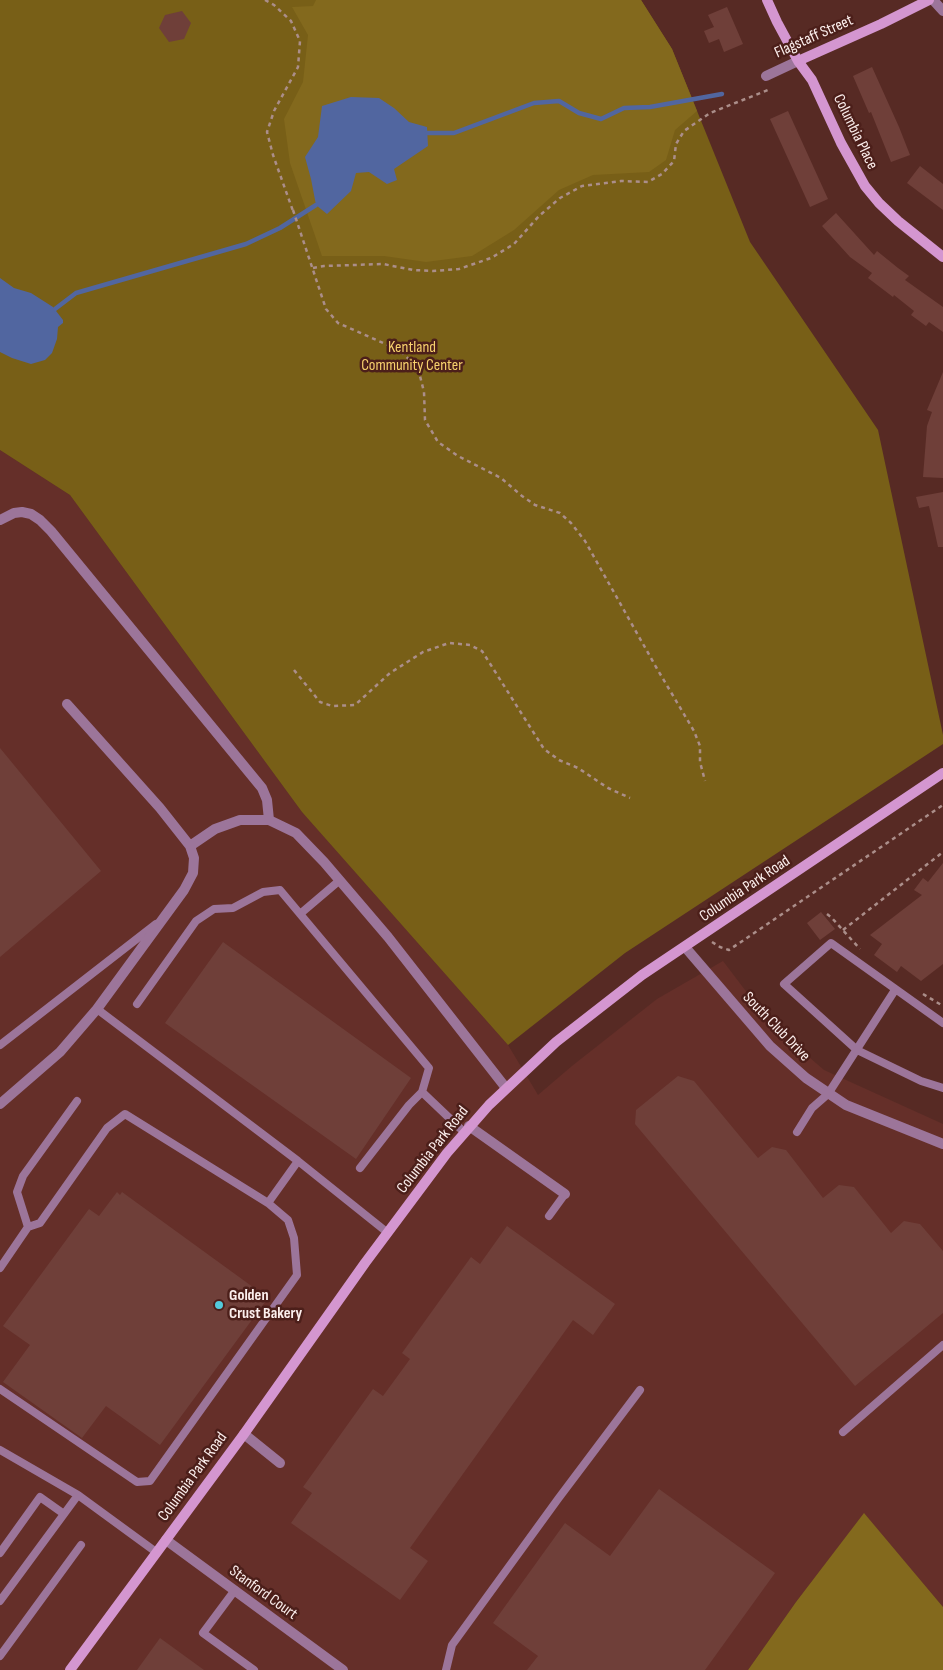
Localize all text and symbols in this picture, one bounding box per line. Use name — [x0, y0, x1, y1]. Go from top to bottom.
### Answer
street label: Flagstaff Street — [772, 11, 856, 63]
street label: Columbia Place — [829, 91, 881, 173]
park label: Kentland Community Center — [361, 338, 463, 376]
street label: Columbia Park Road — [696, 852, 794, 926]
street label: South Club Drive — [738, 988, 814, 1066]
street label: Columbia Park Road — [393, 1103, 473, 1197]
place label: Golden Crust Bakery — [229, 1286, 302, 1324]
marker: Golden Crust Bakery — [213, 1299, 225, 1311]
street label: Columbia Park Road — [154, 1429, 232, 1525]
street label: Stanford Court — [225, 1562, 301, 1624]

